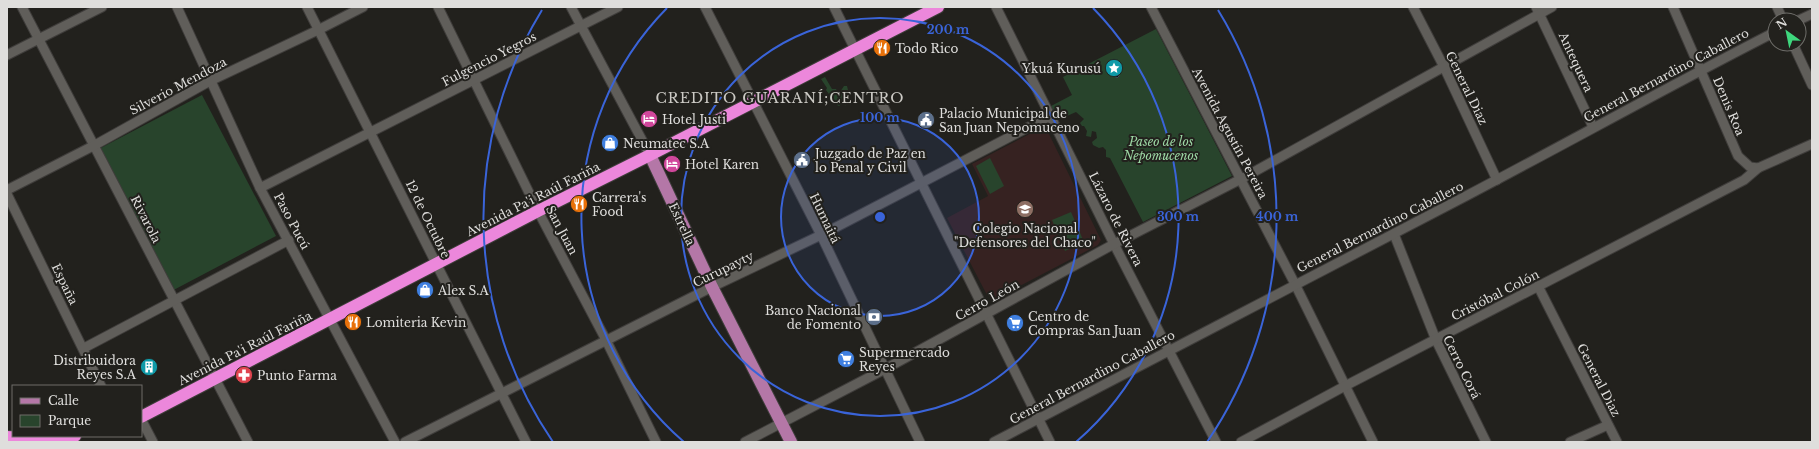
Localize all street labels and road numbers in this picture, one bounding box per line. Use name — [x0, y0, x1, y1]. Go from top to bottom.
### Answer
street label: General Bernardino Caballero — [1581, 25, 1751, 125]
street label: Fulgencio Yegros — [439, 29, 539, 89]
street label: Antequera — [1555, 29, 1596, 95]
street label: General Diaz — [1443, 49, 1491, 128]
street label: Silverio Mendoza — [127, 54, 229, 118]
street label: Avenida Agustín Pereira — [1189, 64, 1271, 201]
street label: Denis Roa — [1710, 74, 1748, 138]
street label: Avenida Pa'i Raúl Fariña — [463, 159, 603, 240]
street label: Lázaro de Rivera — [1086, 169, 1146, 269]
street label: 12 de Octubre — [403, 177, 453, 261]
street label: General Bernardino Caballero — [1294, 178, 1466, 276]
street label: Paso Pucú — [271, 190, 313, 252]
street label: Humaitá — [806, 191, 844, 246]
street label: Rivarola — [128, 193, 164, 246]
street label: Estrella — [666, 200, 699, 248]
street label: San Juan — [543, 203, 581, 257]
street label: Curupayty — [690, 248, 756, 290]
street label: España — [49, 261, 82, 307]
street label: Cristóbal Colón — [1449, 266, 1541, 324]
street label: Cerro León — [952, 276, 1022, 324]
street label: Avenida Pa'i Raúl Fariña — [175, 308, 315, 389]
street label: General Bernardino Caballero — [1007, 327, 1177, 427]
street label: Cerro Corá — [1440, 333, 1484, 402]
street label: General Diaz — [1574, 341, 1624, 419]

